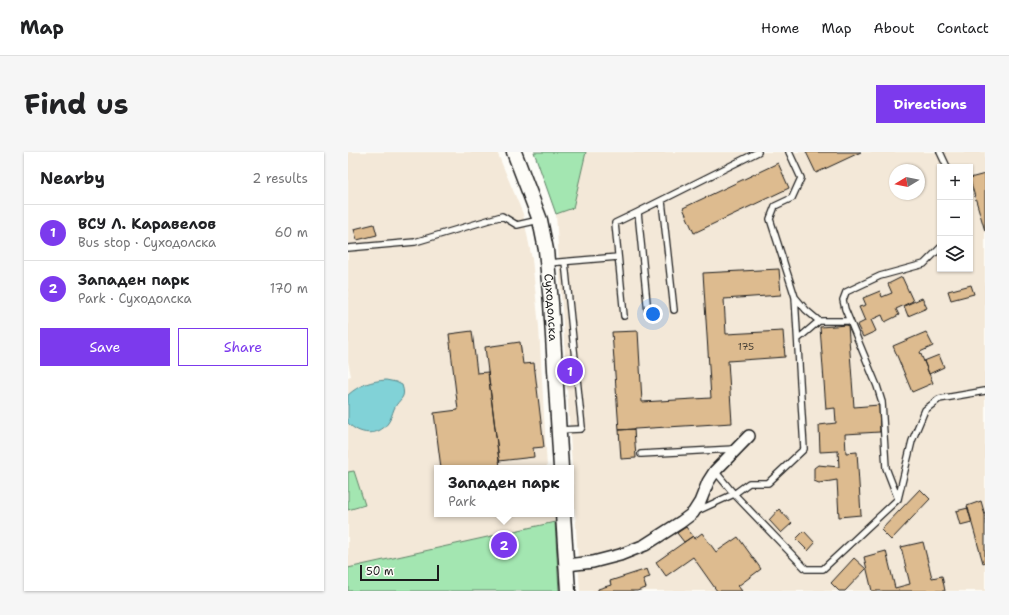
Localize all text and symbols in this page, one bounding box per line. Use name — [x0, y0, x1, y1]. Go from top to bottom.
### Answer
text: Map — [20, 15, 64, 40]
text: Home — [761, 19, 800, 37]
text: Map — [822, 19, 852, 37]
text: About — [874, 19, 915, 37]
text: Contact — [937, 19, 989, 37]
text: Find us — [24, 85, 129, 123]
button: Directions — [876, 85, 985, 123]
north arrow — [889, 164, 925, 200]
map controls — [937, 164, 973, 272]
button: + — [937, 164, 973, 200]
text: Nearby — [40, 167, 105, 189]
text: 2 results — [252, 170, 308, 187]
button: − — [937, 200, 973, 236]
text: ВСУ Л. Каравелов — [78, 214, 216, 234]
text: 1 — [50, 224, 56, 241]
text: 60 m — [275, 224, 308, 241]
text: Bus stop · Суходолска — [78, 234, 216, 251]
button: layers — [937, 236, 973, 272]
text: Западен парк — [78, 270, 189, 290]
street label: Суходолска — [540, 273, 561, 342]
text: 2 — [48, 280, 58, 297]
text: 170 m — [270, 280, 308, 297]
text: Park · Суходолска — [78, 290, 192, 307]
your location — [643, 304, 663, 324]
button: Save — [40, 328, 170, 366]
button: Share — [178, 328, 308, 366]
house number: 175 — [738, 340, 754, 353]
pin: 1 — [557, 356, 583, 386]
popup — [434, 465, 574, 517]
text: Западен парк — [448, 473, 560, 493]
text: Park — [448, 493, 476, 510]
pin: 2 — [491, 530, 517, 560]
scale bar — [360, 563, 439, 582]
text: 50 m — [366, 564, 394, 579]

